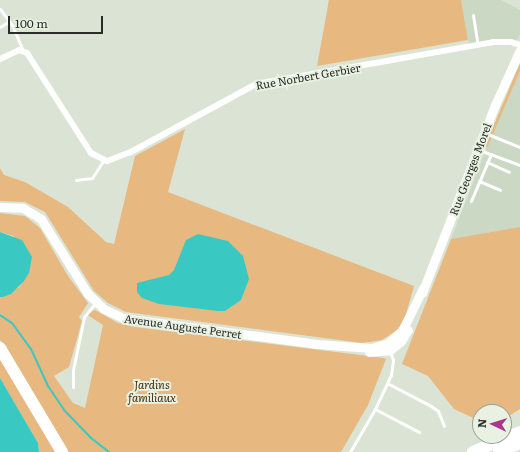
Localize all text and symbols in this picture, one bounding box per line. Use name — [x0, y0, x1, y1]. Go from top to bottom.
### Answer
scale bar — [10, 8, 105, 34]
text: 100 m — [15, 14, 48, 32]
street label: Rue Norbert Gerbier — [254, 60, 362, 92]
street label: Rue Georges Morel — [446, 121, 494, 217]
street label: Avenue Auguste Perret — [124, 311, 242, 341]
park label: Jardins familiaux — [128, 378, 176, 404]
north arrow — [472, 404, 512, 444]
text: N — [473, 418, 489, 428]

